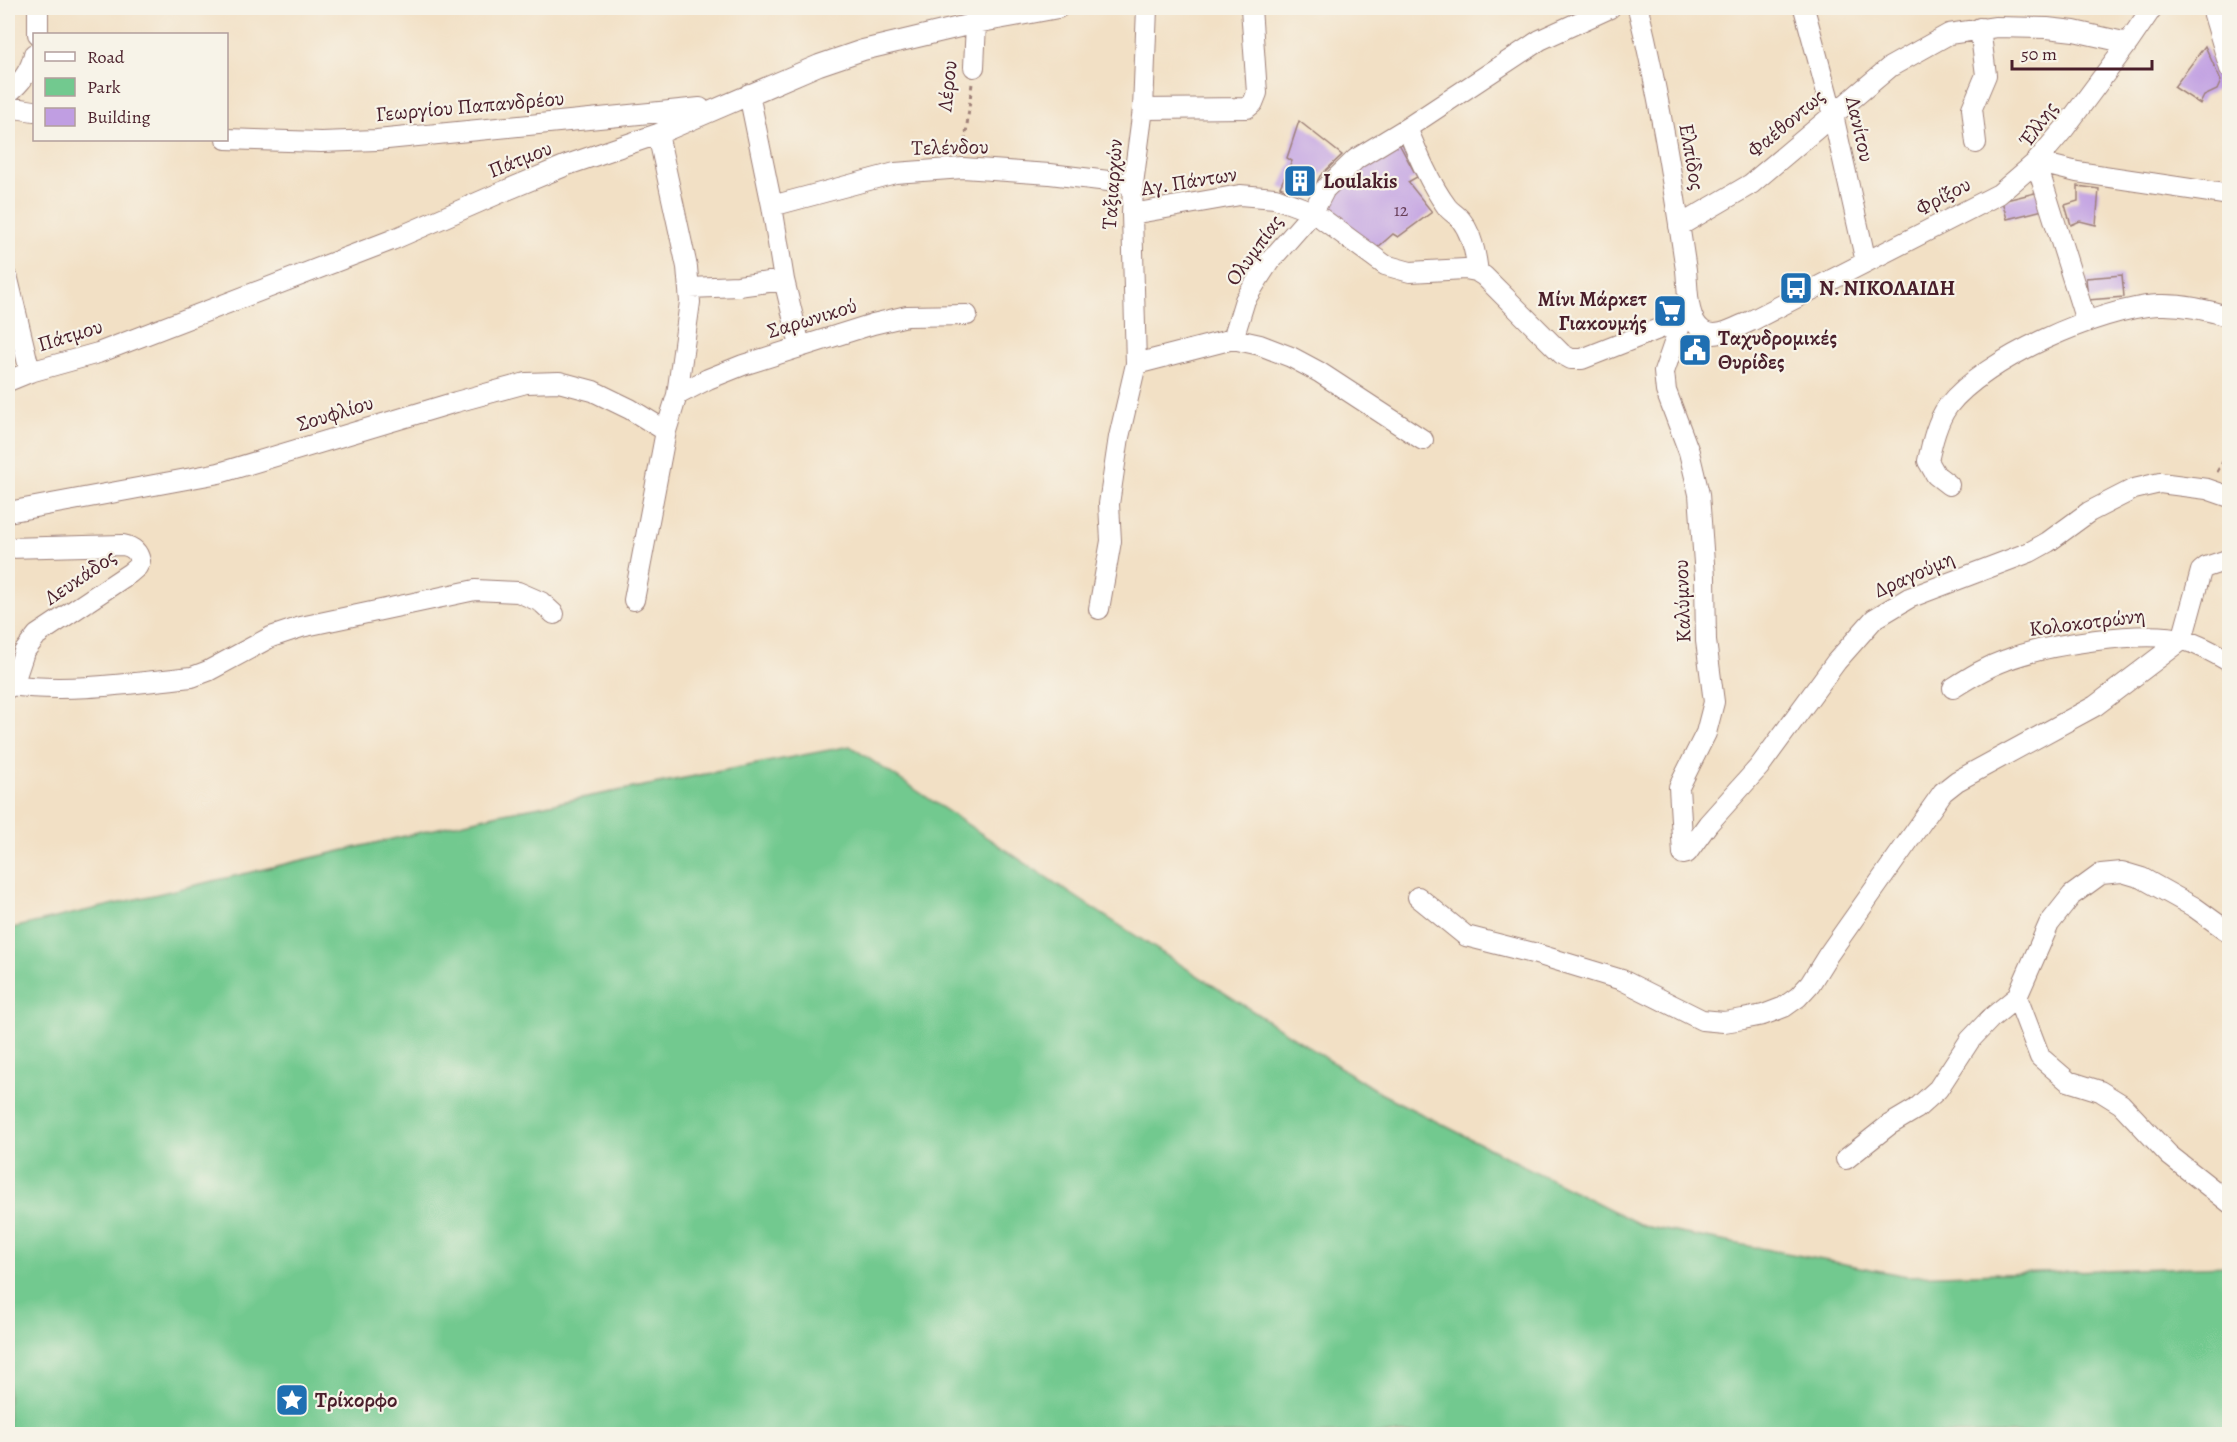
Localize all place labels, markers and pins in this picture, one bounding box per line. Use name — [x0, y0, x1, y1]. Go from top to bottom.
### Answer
building icon: Loulakis — [1282, 163, 1318, 199]
place label: Loulakis — [1323, 167, 1398, 195]
bus stop icon: Ν. ΝΙΚΟΛΑΙΔΗ — [1778, 270, 1814, 306]
place label: Ν. ΝΙΚΟΛΑΙΔΗ — [1819, 274, 1955, 302]
place label: Μίνι Μάρκετ Γιακουμής — [1538, 285, 1647, 337]
supermarket icon: Μίνι Μάρκετ Γιακουμής — [1652, 293, 1688, 329]
place label: Ταχυδρομικές Θυρίδες — [1718, 324, 1837, 376]
public building icon: Ταχυδρομικές Θυρίδες — [1677, 332, 1713, 368]
place icon: Τρίκορφο — [274, 1382, 310, 1418]
place label: Τρίκορφο — [315, 1386, 397, 1414]

